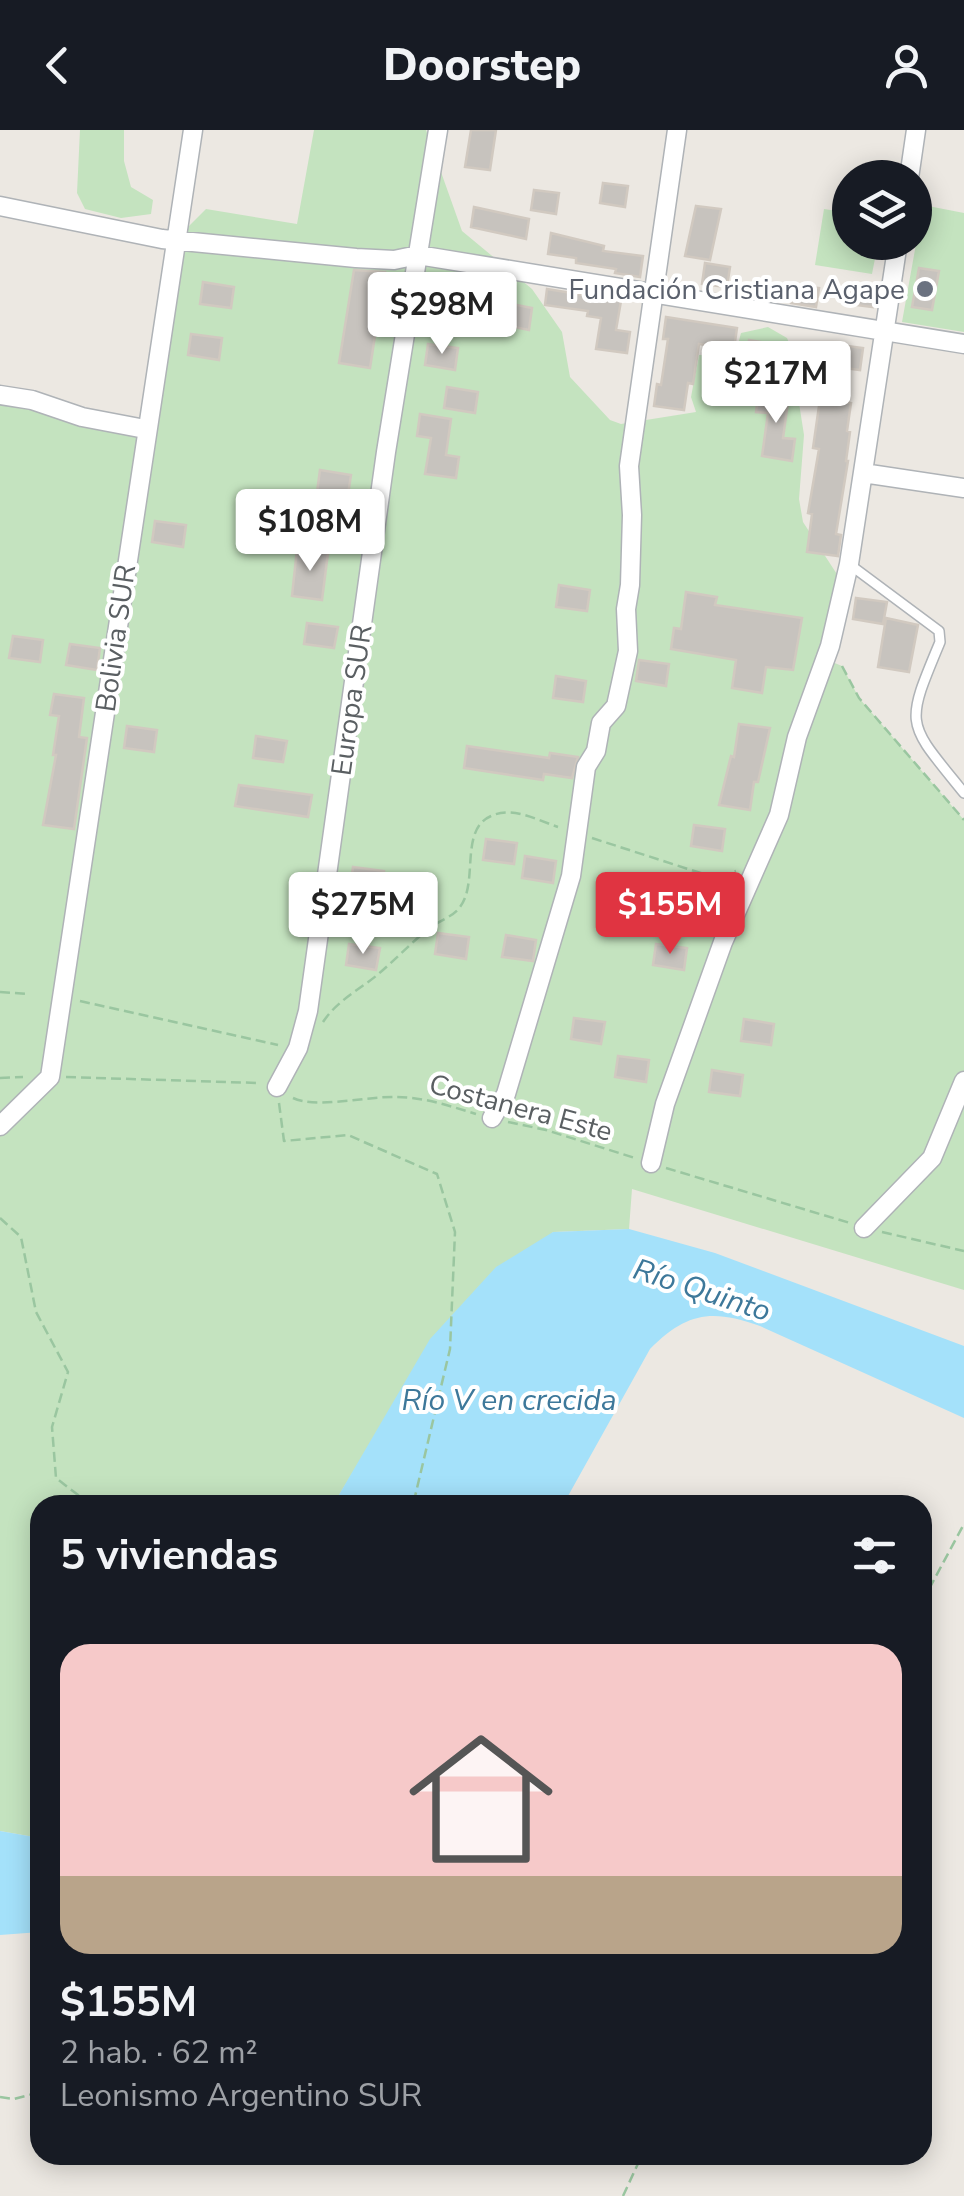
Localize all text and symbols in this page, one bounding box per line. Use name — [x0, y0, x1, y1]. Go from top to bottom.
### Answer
text: Doorstep — [383, 35, 581, 96]
icon: back — [30, 38, 85, 93]
icon: person — [879, 38, 934, 93]
map controls — [832, 160, 932, 260]
button: layers — [832, 160, 932, 260]
place label: Fundación Cristiana Agape — [569, 271, 905, 309]
pin: $298M — [372, 272, 512, 357]
marker: Fundación Cristiana Agape — [914, 278, 936, 300]
text: $298M — [390, 283, 494, 326]
pin: $217M — [706, 341, 846, 426]
text: $217M — [724, 352, 828, 395]
pin: $108M — [240, 489, 380, 574]
text: $108M — [258, 500, 362, 543]
street label: Bolivia SUR — [87, 562, 145, 714]
street label: Europa SUR — [323, 622, 381, 778]
pin: $275M — [293, 872, 433, 957]
pin: $155M — [600, 872, 740, 957]
text: $275M — [311, 883, 415, 926]
text: $155M — [618, 883, 722, 926]
street label: Costanera Este — [425, 1065, 617, 1151]
water label: Río Quinto — [628, 1249, 776, 1332]
water label: Río V en crecida — [401, 1380, 617, 1421]
text: 5 viviendas — [60, 1527, 278, 1584]
icon: filters — [847, 1528, 902, 1583]
icon: home — [391, 1709, 571, 1889]
text: $155M — [60, 1974, 197, 2031]
text: 2 hab. · 62 m² — [60, 2031, 258, 2074]
text: Leonismo Argentino SUR — [60, 2074, 422, 2117]

